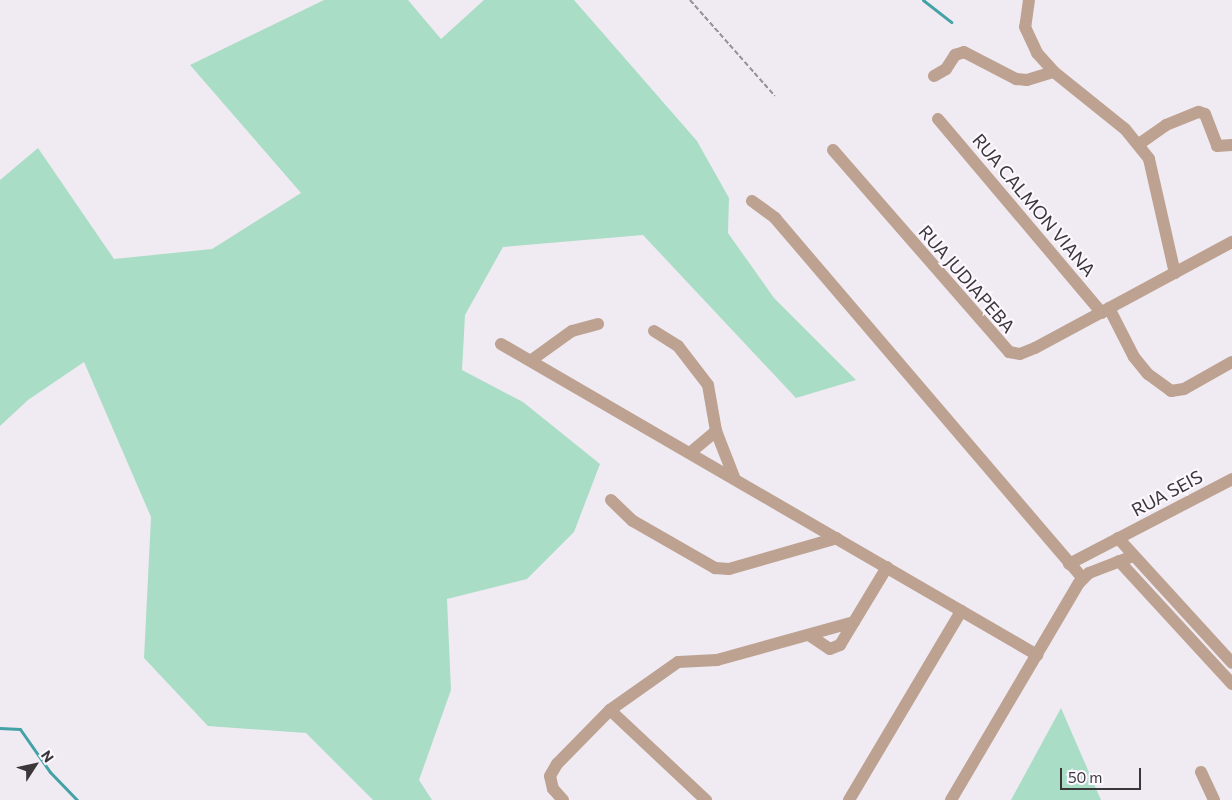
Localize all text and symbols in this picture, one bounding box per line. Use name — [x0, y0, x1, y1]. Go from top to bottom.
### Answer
street label: RUA CALMON VIANA — [968, 129, 1100, 281]
street label: RUA JUDIAPEBA — [914, 221, 1020, 337]
street label: RUA SEIS — [1128, 465, 1206, 521]
north arrow — [10, 740, 60, 790]
text: N — [38, 747, 58, 765]
scale bar — [1062, 758, 1143, 790]
text: 50 m — [1068, 768, 1102, 786]

